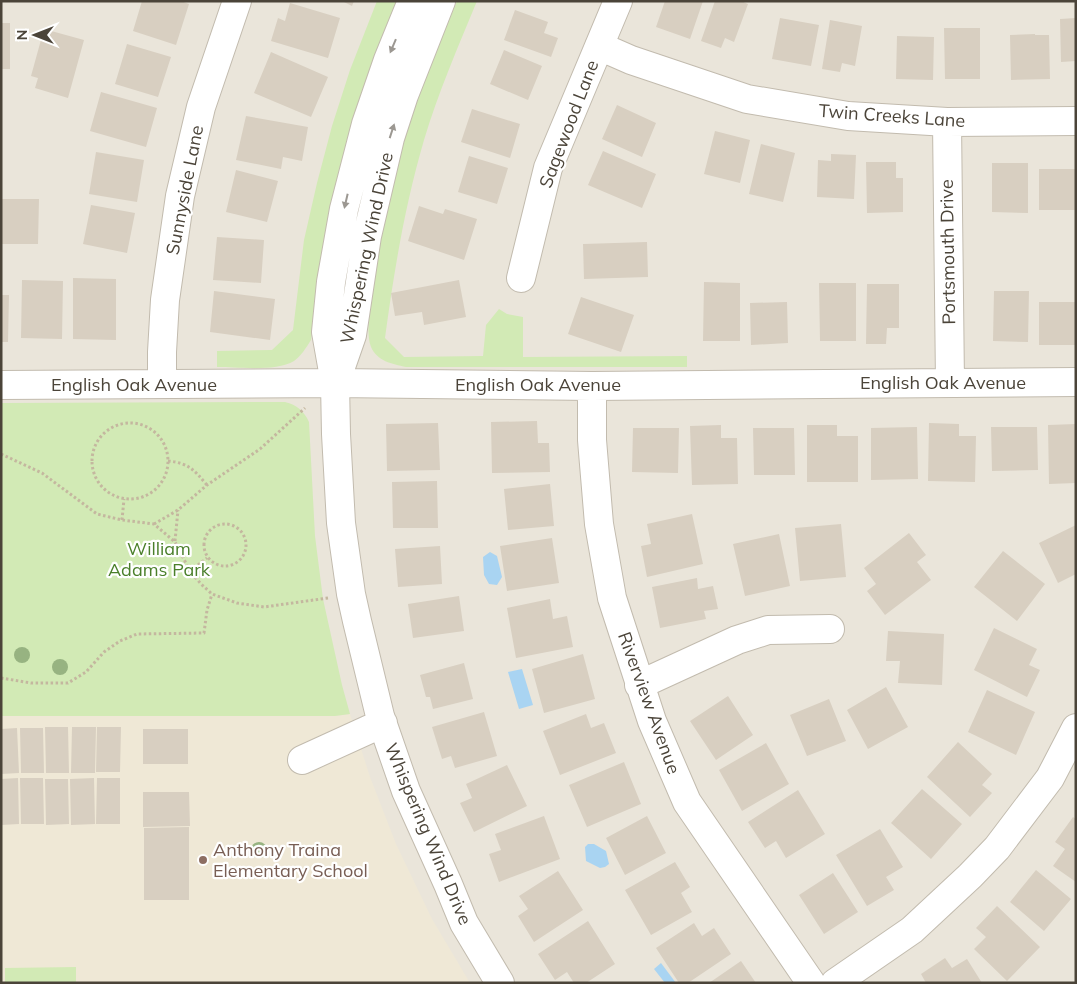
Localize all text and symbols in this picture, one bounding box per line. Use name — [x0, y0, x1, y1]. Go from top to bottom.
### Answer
north arrow — [10, 10, 60, 60]
text: N — [13, 30, 31, 40]
one-way arrow — [389, 39, 397, 53]
street label: Sagewood Lane — [534, 57, 603, 191]
street label: Twin Creeks Lane — [818, 99, 966, 132]
street label: Sunnyside Lane — [161, 123, 208, 257]
one-way arrow — [389, 123, 397, 138]
street label: Whispering Wind Drive — [335, 150, 398, 346]
street label: Portsmouth Drive — [935, 179, 960, 325]
one-way arrow — [342, 194, 350, 209]
street label: English Oak Avenue — [860, 371, 1026, 394]
street label: English Oak Avenue — [51, 373, 217, 396]
street label: English Oak Avenue — [455, 373, 621, 396]
park label: William Adams Park — [108, 537, 211, 581]
street label: Riverview Avenue — [613, 629, 686, 777]
street label: Whispering Wind Drive — [380, 740, 477, 928]
place label: Anthony Traina Elementary School — [213, 838, 368, 882]
marker: Anthony Traina Elementary School — [197, 854, 209, 866]

